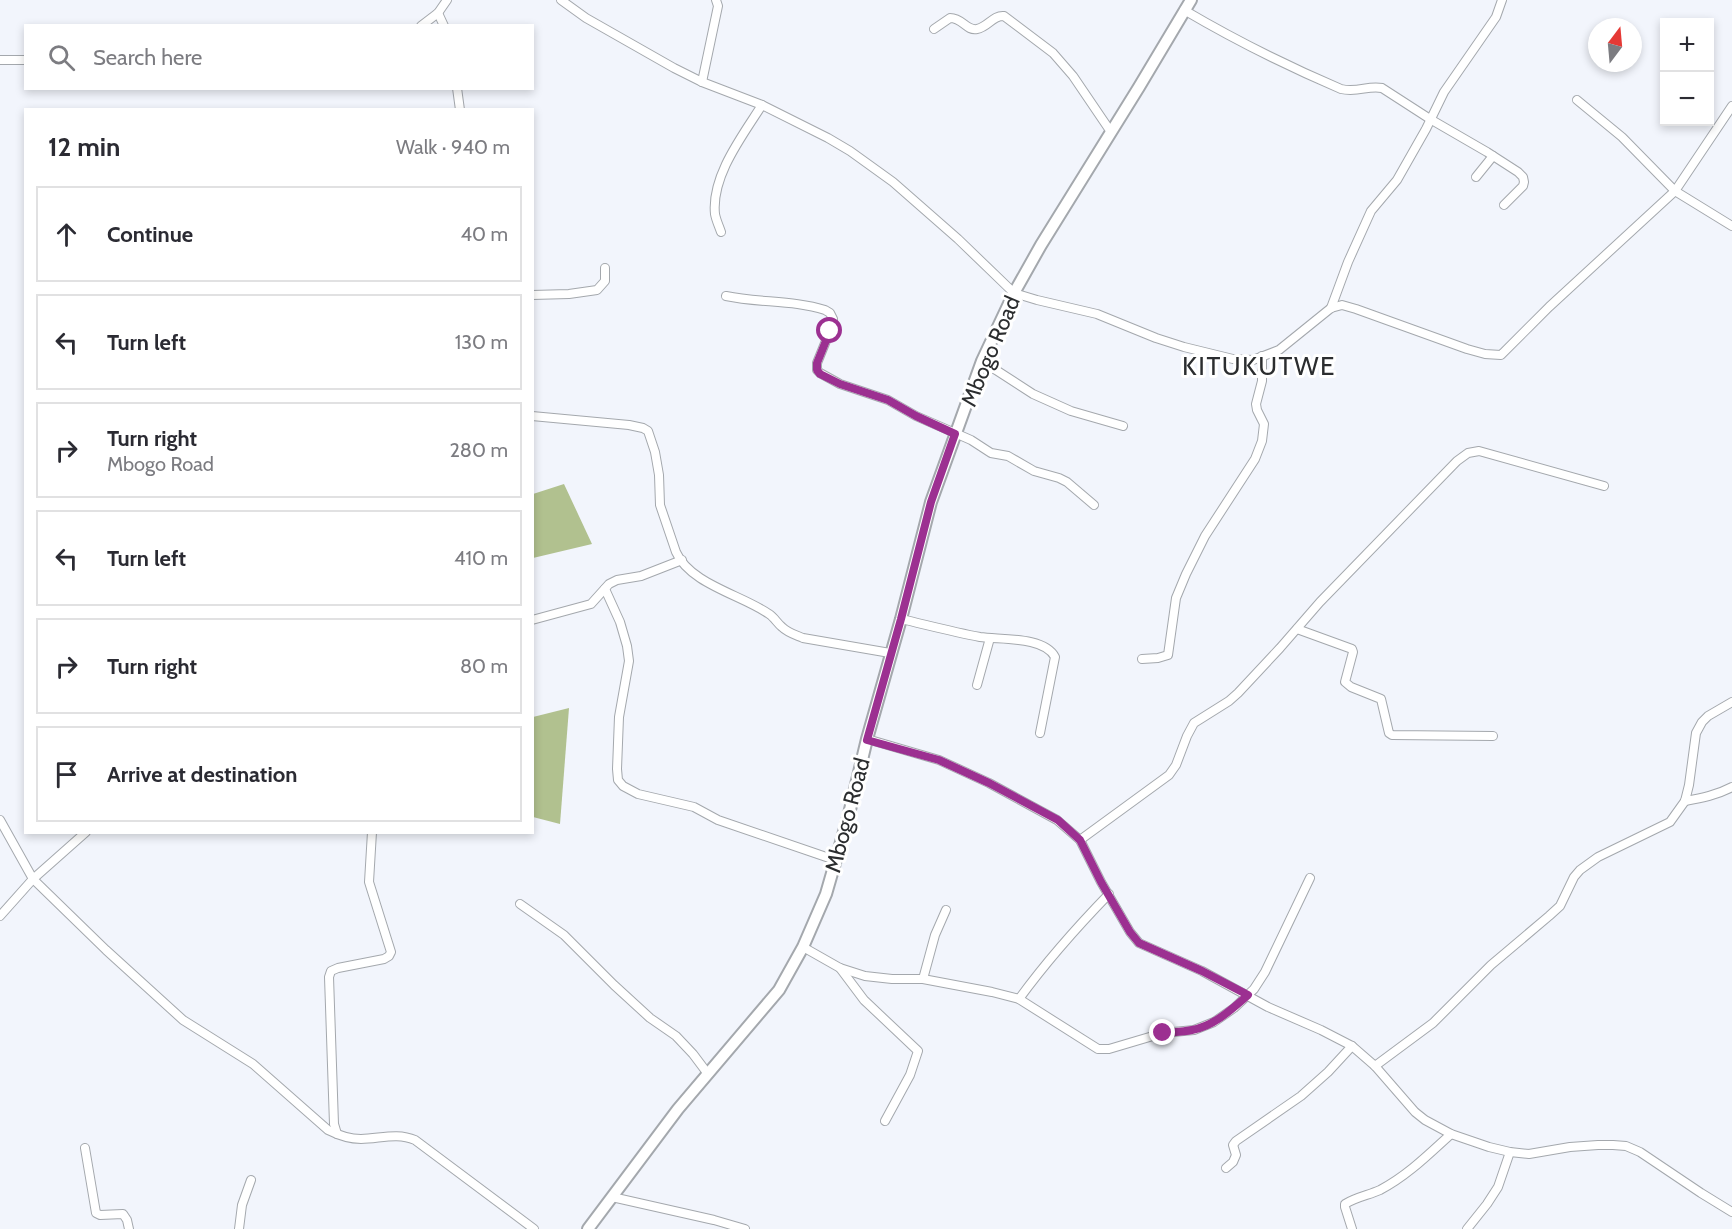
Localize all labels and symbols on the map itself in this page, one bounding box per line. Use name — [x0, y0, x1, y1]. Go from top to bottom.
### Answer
north arrow — [1588, 18, 1642, 72]
street label: Mbogo Road — [955, 292, 1026, 411]
route start — [816, 317, 842, 343]
district label: KITUKUTWE — [1182, 350, 1336, 382]
street label: Mbogo Road — [819, 755, 876, 875]
route end — [1149, 1019, 1175, 1045]

